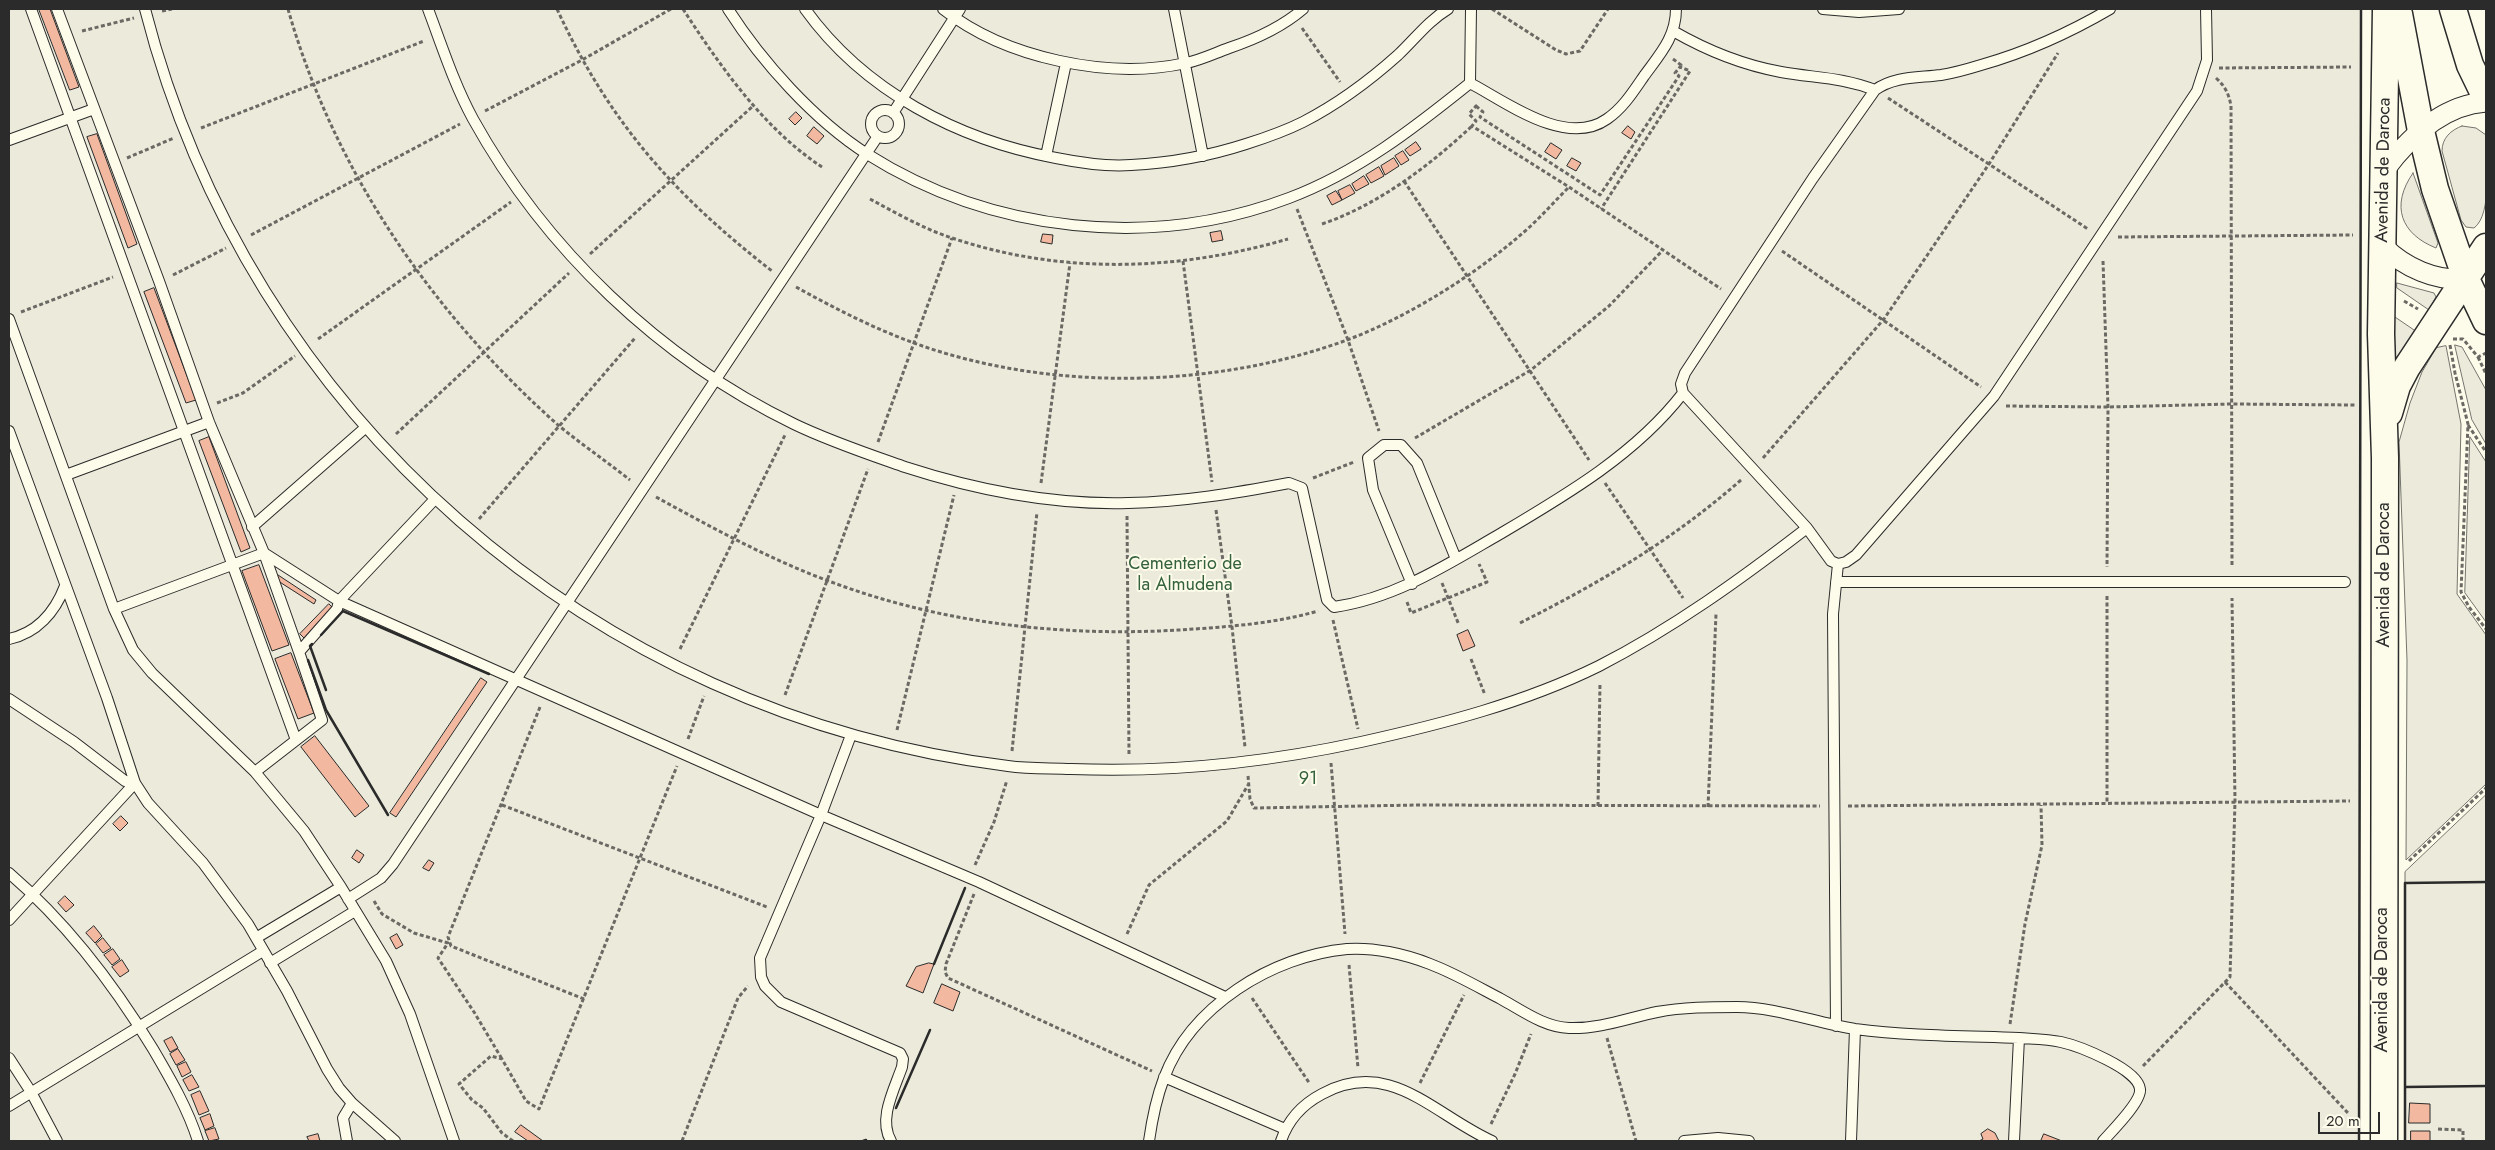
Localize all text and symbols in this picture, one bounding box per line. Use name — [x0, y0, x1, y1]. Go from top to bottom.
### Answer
street label: Avenida de Daroca — [2372, 97, 2396, 243]
street label: Avenida de Daroca — [2374, 502, 2396, 648]
park label: Cementerio de la Almudena — [1128, 554, 1242, 596]
park label: 91 — [1299, 769, 1317, 791]
street label: Avenida de Daroca — [2372, 907, 2394, 1053]
scale bar — [2320, 1102, 2382, 1134]
text: 20 m — [2326, 1110, 2360, 1132]

